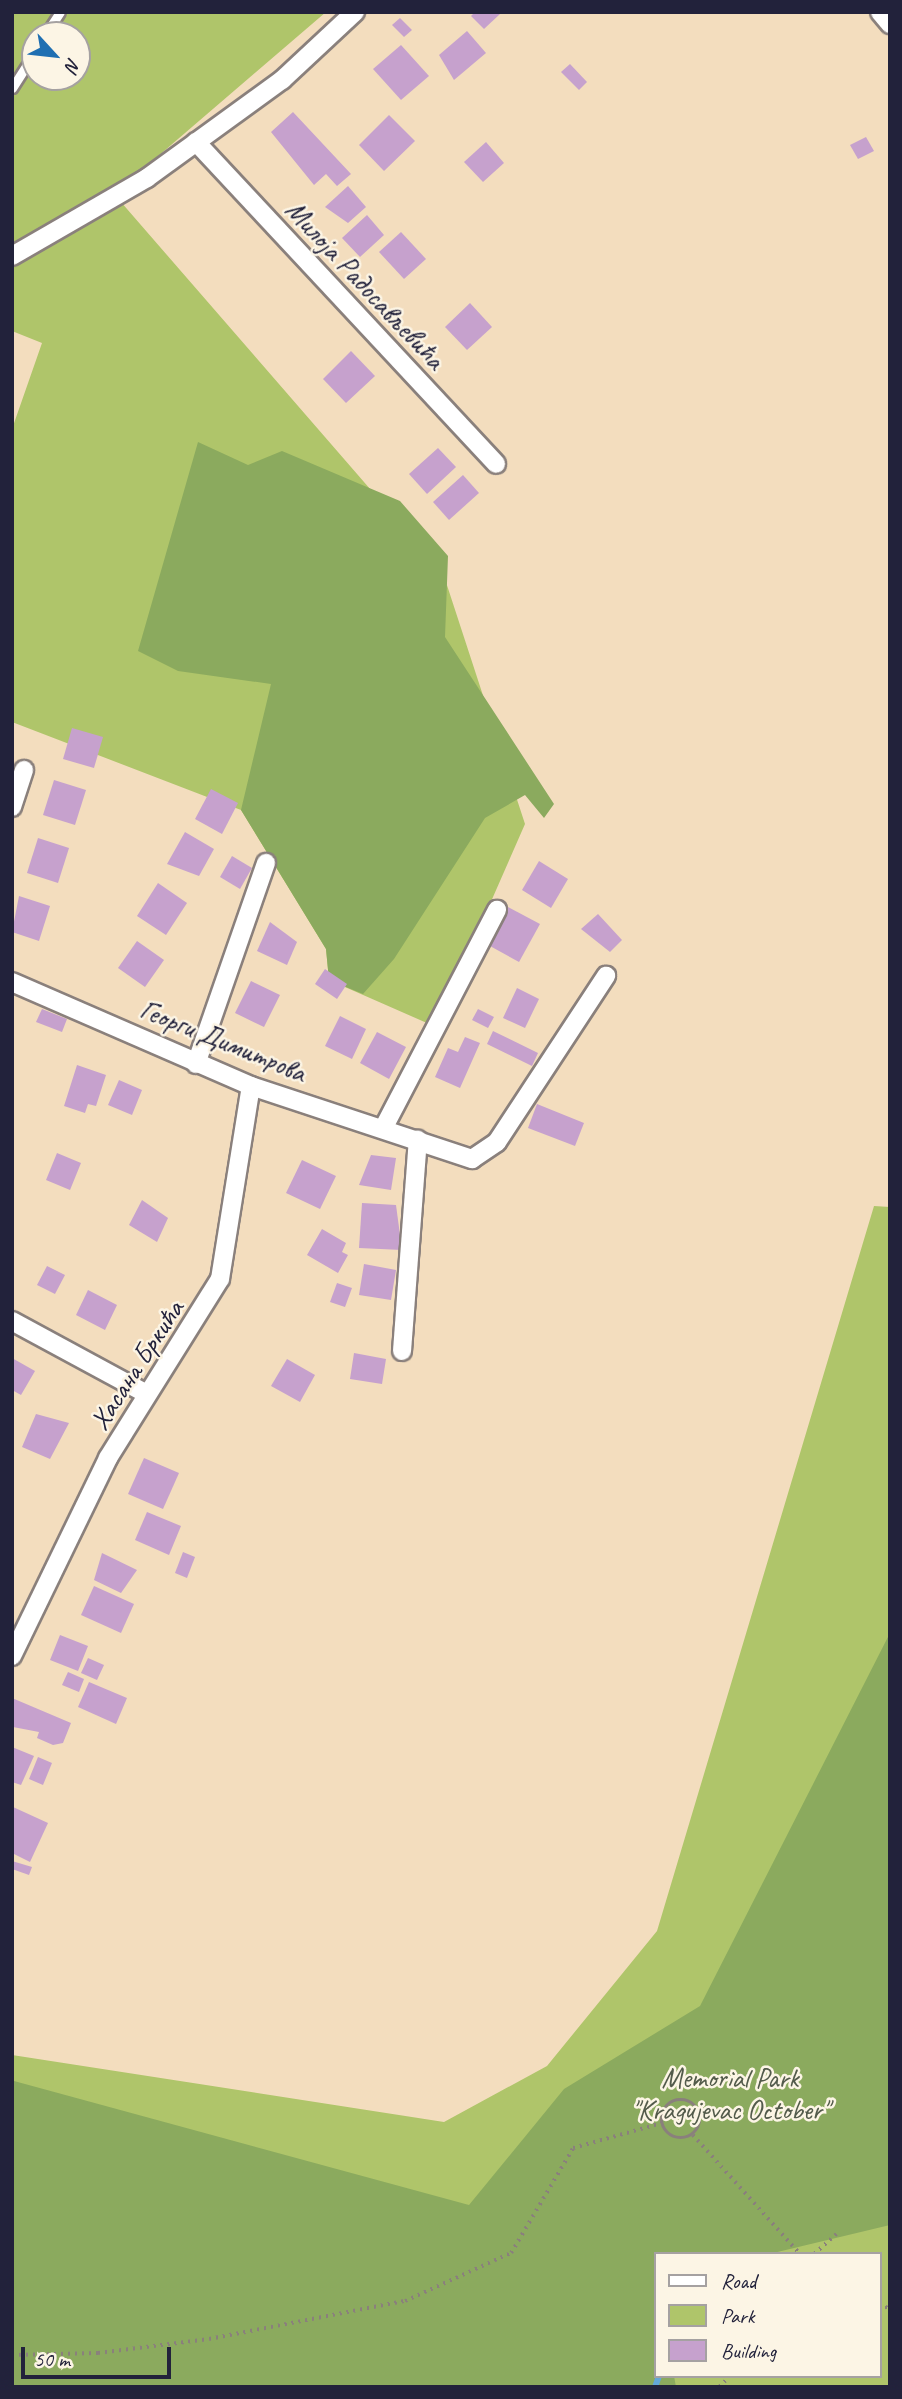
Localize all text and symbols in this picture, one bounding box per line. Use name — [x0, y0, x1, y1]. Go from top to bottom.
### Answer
north arrow — [21, 21, 91, 91]
text: N — [60, 54, 86, 75]
street label: Милоја Радосављевића — [279, 194, 451, 376]
street label: Георги Димитрова — [134, 992, 312, 1090]
street label: Хасана Бркића — [83, 1294, 191, 1436]
park label: Memorial Park "Kragujevac October" — [632, 2061, 828, 2127]
legend — [654, 2252, 881, 2378]
text: Road — [721, 2268, 756, 2294]
text: Park — [721, 2303, 754, 2329]
scale bar — [24, 2332, 175, 2376]
text: Building — [721, 2338, 776, 2364]
text: 50 m — [34, 2346, 70, 2372]

